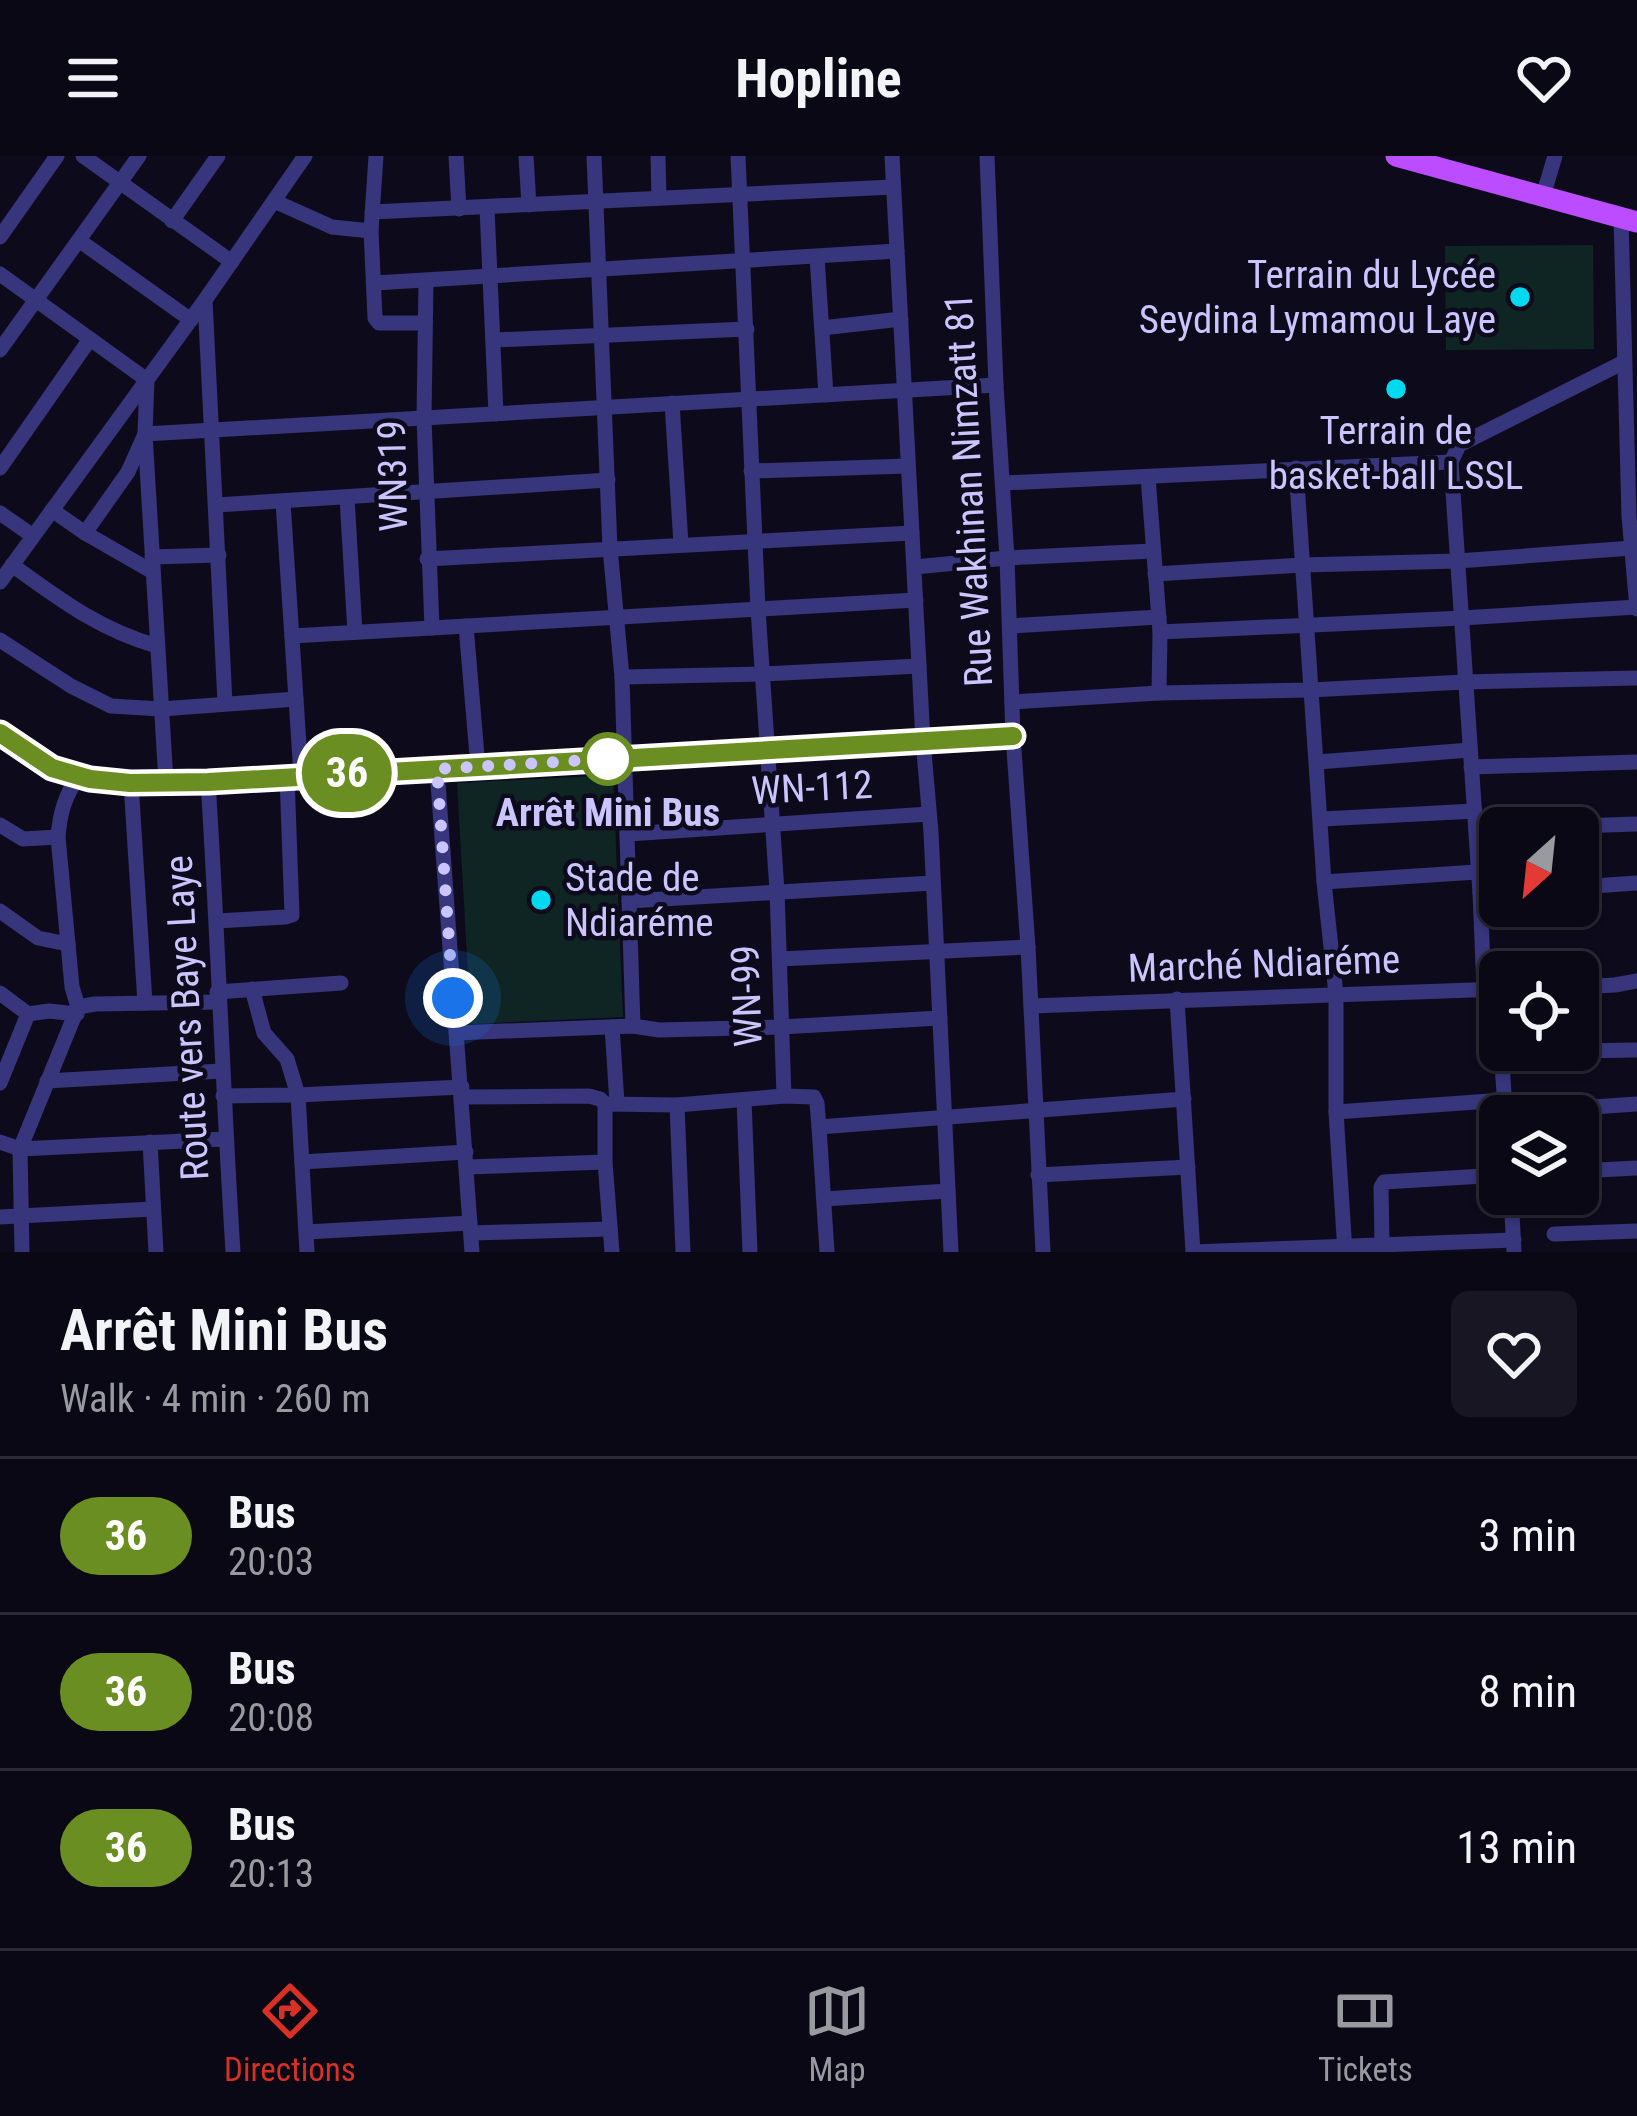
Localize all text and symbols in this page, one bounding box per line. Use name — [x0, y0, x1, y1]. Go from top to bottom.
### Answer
icon: menu — [60, 45, 126, 111]
icon: heart — [1511, 45, 1577, 111]
text: Hopline — [735, 47, 902, 110]
place label: Terrain du Lycée Seydina Lymamou Laye — [1139, 252, 1496, 343]
marker: Terrain du Lycée Seydina Lymamou Laye — [1507, 284, 1533, 310]
street label: Rue Wakhinan Nimzatt 81 — [936, 292, 1002, 688]
marker: Terrain de basket-ball LSSL — [1383, 376, 1409, 402]
place label: Terrain de basket-ball LSSL — [1269, 408, 1523, 499]
street label: WN319 — [369, 420, 417, 532]
line badge: 36 — [293, 734, 401, 812]
marker: Arrêt Mini Bus — [583, 734, 633, 784]
text: 36 — [326, 748, 368, 797]
street label: WN-112 — [750, 762, 874, 814]
place label: Arrêt Mini Bus — [496, 790, 720, 836]
north arrow — [1479, 807, 1599, 927]
map controls — [1479, 807, 1599, 1215]
street label: Route vers Baye Laye — [156, 854, 218, 1182]
place label: Stade de Ndiaréme — [565, 855, 714, 946]
marker: Stade de Ndiaréme — [528, 887, 554, 913]
street label: Marché Ndiaréme — [1127, 936, 1401, 992]
street label: WN-99 — [722, 944, 772, 1048]
button: locate — [1479, 951, 1599, 1071]
your location — [423, 968, 483, 1028]
button: layers — [1479, 1095, 1599, 1215]
button: heart — [1451, 1291, 1577, 1417]
text: Arrêt Mini Bus — [60, 1297, 388, 1364]
text: Walk · 4 min · 260 m — [60, 1376, 371, 1422]
text: Bus — [228, 1486, 296, 1539]
text: 3 min — [1478, 1509, 1577, 1562]
text: 36 — [105, 1511, 147, 1560]
text: 20:03 — [228, 1539, 314, 1585]
text: Bus — [228, 1642, 296, 1695]
text: 8 min — [1478, 1665, 1577, 1718]
text: 36 — [105, 1667, 147, 1716]
text: 20:08 — [228, 1695, 314, 1741]
text: Bus — [228, 1798, 296, 1851]
text: 13 min — [1456, 1821, 1577, 1874]
text: 36 — [105, 1823, 147, 1872]
text: 20:13 — [228, 1851, 314, 1897]
tab: Directions — [224, 1978, 356, 2089]
tab: Map — [804, 1978, 870, 2089]
tab: Tickets — [1318, 1978, 1413, 2089]

